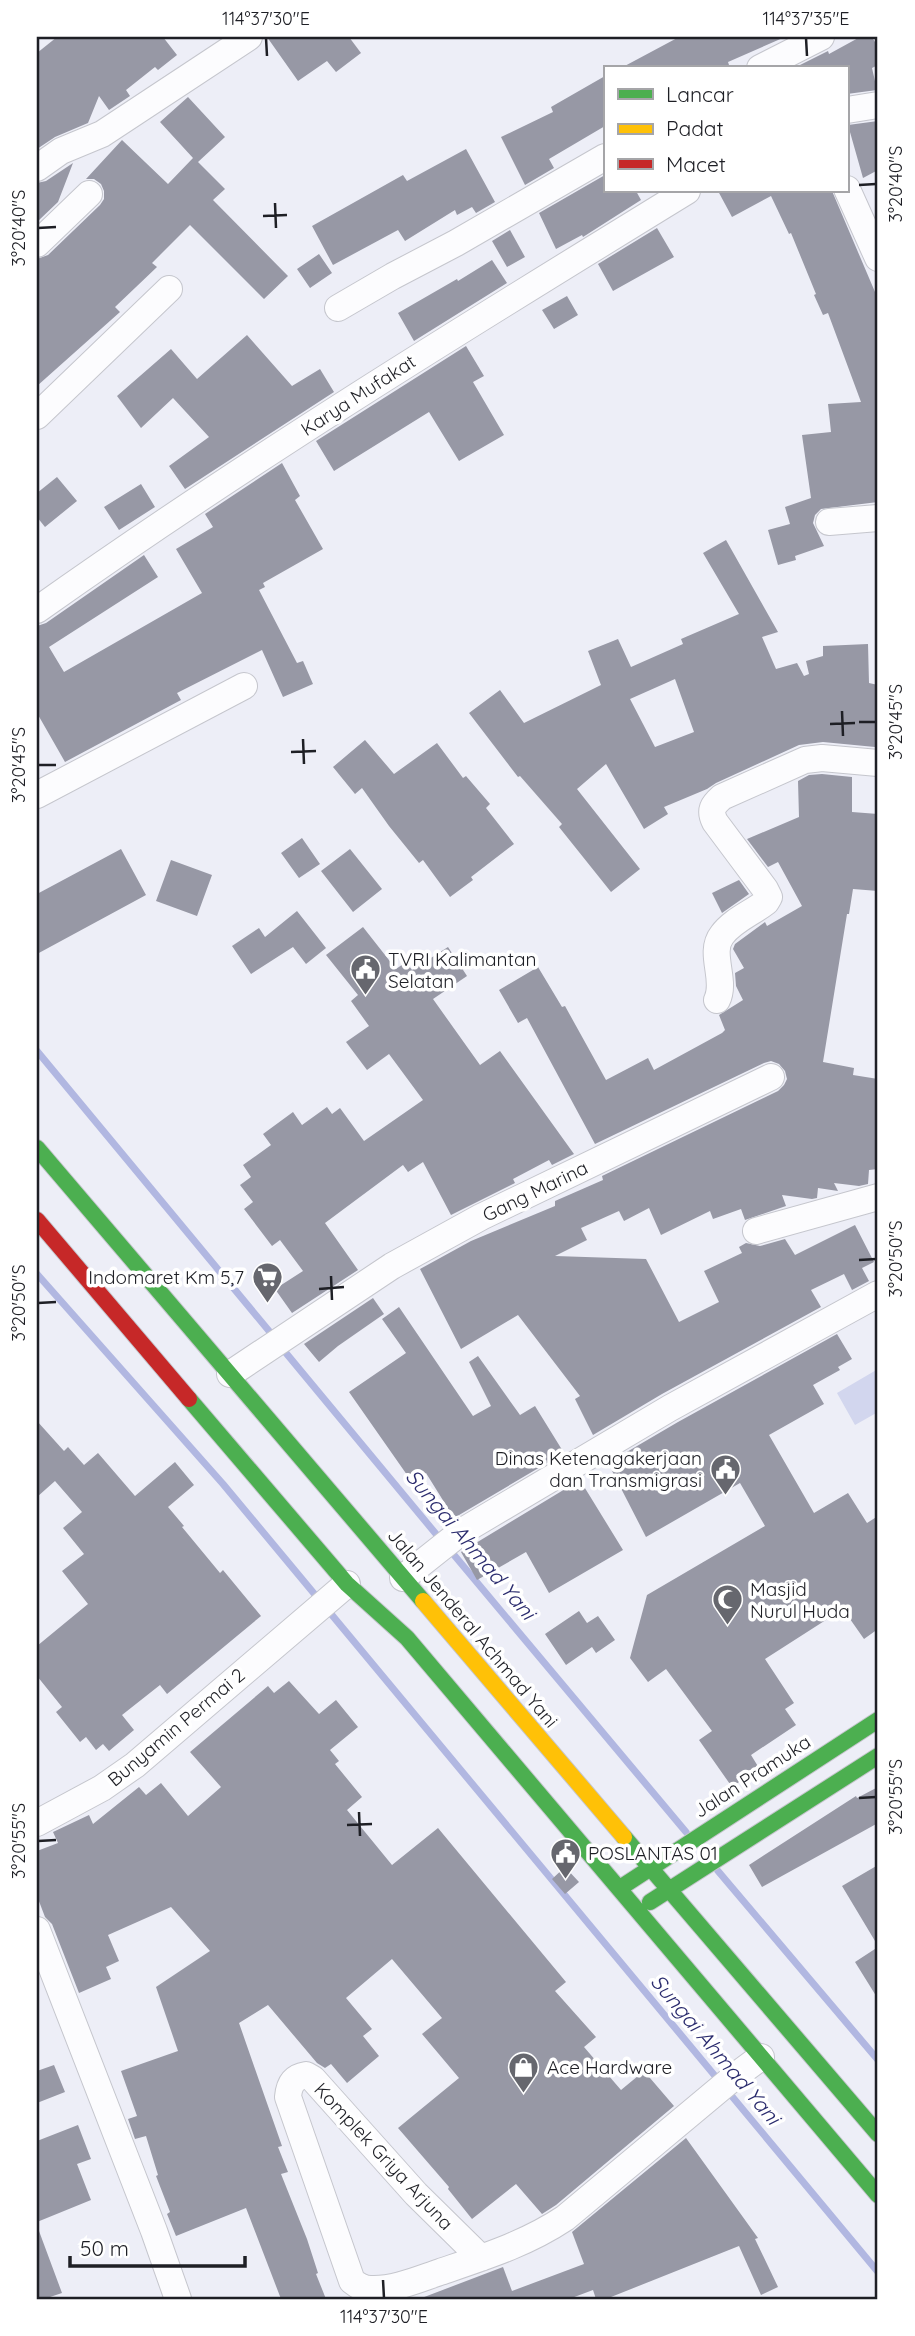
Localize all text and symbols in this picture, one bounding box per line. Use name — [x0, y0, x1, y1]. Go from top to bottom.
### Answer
text: 114°37'30"E — [222, 7, 310, 30]
text: 114°37'35"E — [762, 7, 850, 30]
legend — [604, 66, 848, 192]
text: Lancar — [666, 81, 734, 107]
text: Padat — [666, 115, 724, 141]
text: 3°20'40"S — [884, 146, 907, 222]
text: Macet — [666, 151, 726, 177]
text: 3°20'40"S — [7, 190, 30, 266]
street label: Karya Mufakat — [296, 349, 420, 441]
text: 3°20'45"S — [884, 684, 907, 760]
text: 3°20'45"S — [7, 727, 30, 803]
place label: TVRI Kalimantan Selatan — [388, 947, 537, 993]
public building icon: TVRI Kalimantan Selatan — [348, 953, 382, 997]
street label: Gang Marina — [478, 1155, 592, 1227]
text: 3°20'50"S — [884, 1220, 907, 1298]
supermarket icon: Indomaret Km 5,7 — [250, 1260, 284, 1304]
text: 3°20'50"S — [7, 1264, 30, 1342]
place label: Indomaret Km 5,7 — [88, 1265, 244, 1289]
place label: Dinas Ketenagakerjaan dan Transmigrasi — [495, 1446, 702, 1492]
public building icon: Dinas Ketenagakerjaan dan Transmigrasi — [708, 1452, 742, 1496]
water label: Sungai Ahmad Yani — [401, 1464, 543, 1626]
street label: Jalan Jenderal Achmad Yani — [383, 1524, 563, 1732]
place label: Masjid Nurul Huda — [750, 1577, 850, 1623]
mosque icon: Masjid Nurul Huda — [710, 1583, 744, 1627]
street label: Bunyamin Permai 2 — [103, 1663, 249, 1791]
street label: Jalan Pramuka — [689, 1729, 815, 1823]
text: 3°20'55"S — [884, 1759, 907, 1835]
text: 3°20'55"S — [7, 1803, 30, 1879]
public building icon: POSLANTAS 01 — [548, 1836, 582, 1880]
place label: POSLANTAS 01 — [588, 1841, 718, 1865]
water label: Sungai Ahmad Yani — [646, 1969, 788, 2131]
shop icon: Ace Hardware — [507, 2050, 541, 2094]
place label: Ace Hardware — [547, 2055, 672, 2079]
street label: Komplek Griya Arjuna — [309, 2077, 459, 2235]
scale bar — [70, 2224, 245, 2268]
text: 50 m — [80, 2235, 129, 2261]
text: 114°37'30"E — [340, 2305, 428, 2328]

